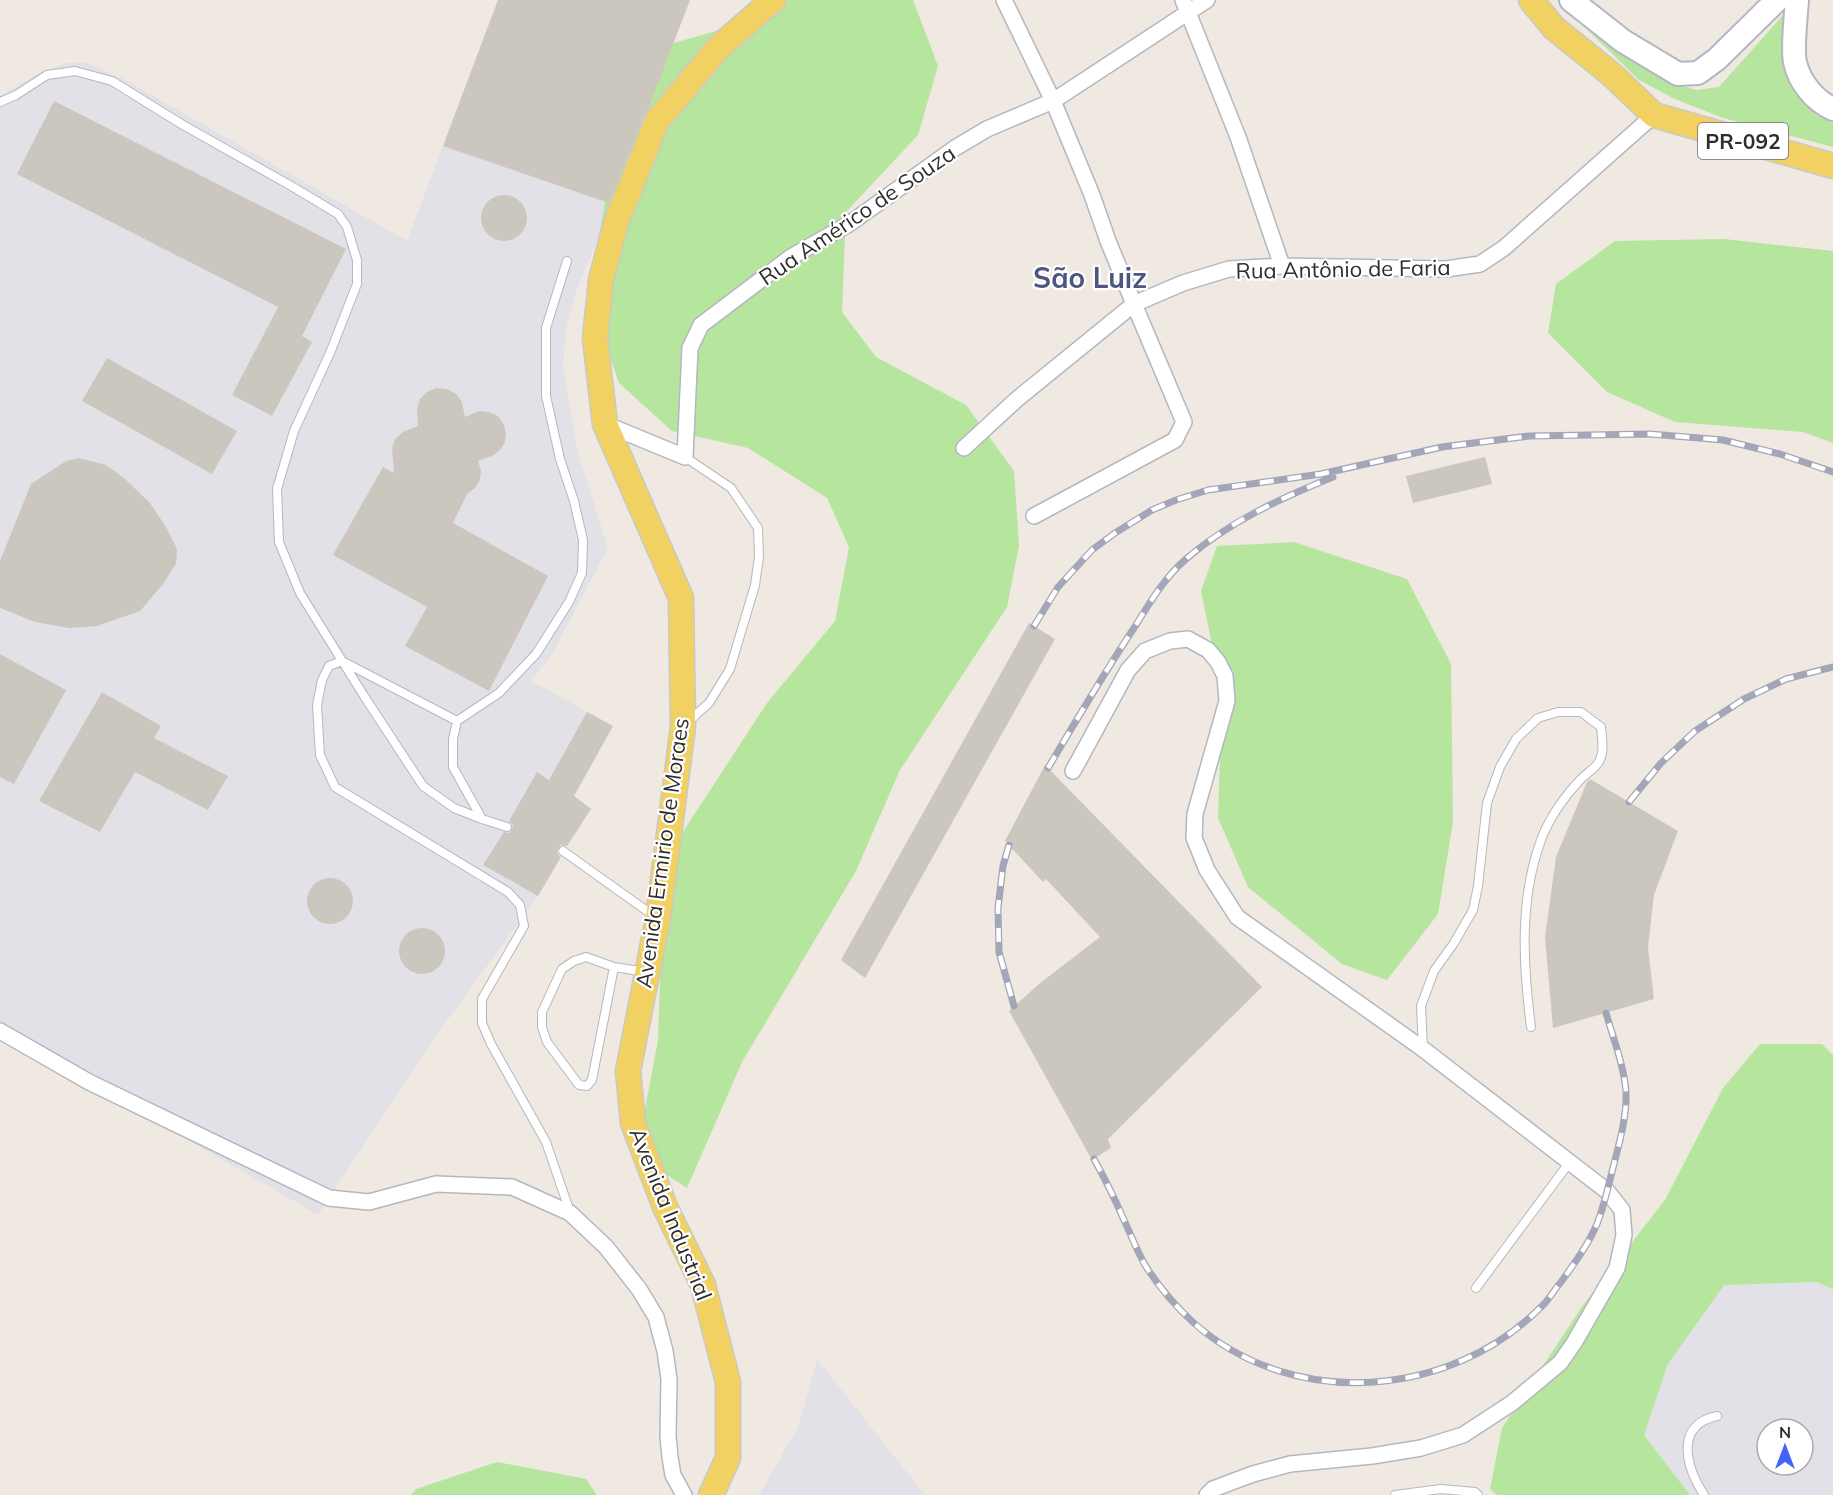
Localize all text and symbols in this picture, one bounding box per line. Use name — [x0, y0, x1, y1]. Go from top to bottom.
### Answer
road number: PR-092 — [1698, 123, 1788, 159]
street label: Rua Américo de Souza — [753, 139, 961, 291]
street label: Rua Antônio de Faria — [1235, 253, 1451, 285]
district label: São Luiz — [1033, 260, 1147, 295]
street label: Avenida Ermirio de Moraes — [629, 716, 695, 990]
street label: Avenida Industrial — [624, 1123, 718, 1305]
north arrow — [1755, 1417, 1815, 1477]
text: N — [1779, 1422, 1791, 1442]

